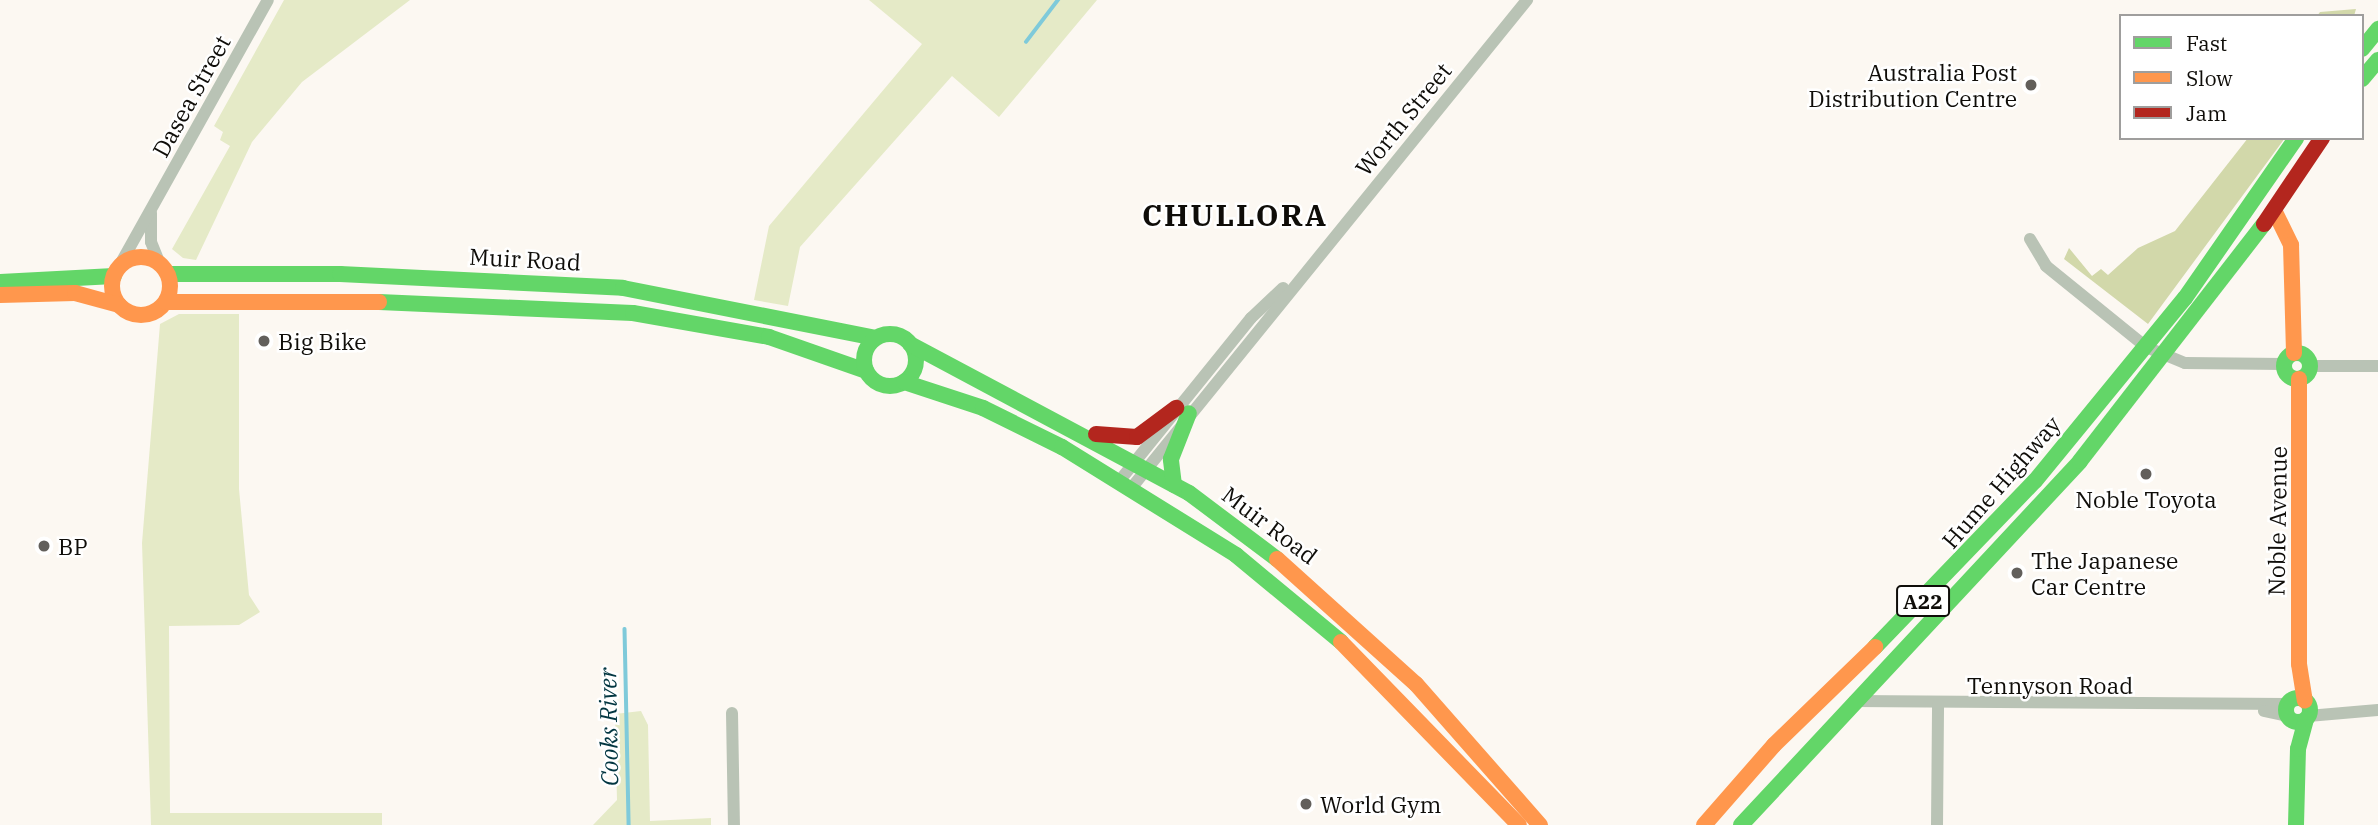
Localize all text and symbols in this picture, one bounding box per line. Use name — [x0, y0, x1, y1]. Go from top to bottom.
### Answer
legend — [2119, 14, 2364, 140]
text: Fast — [2186, 29, 2227, 57]
street label: Dasea Street — [146, 30, 236, 162]
street label: Worth Street — [1349, 57, 1457, 181]
place label: Australia Post Distribution Centre — [1808, 58, 2017, 112]
text: Slow — [2186, 64, 2233, 92]
marker: Australia Post Distribution Centre — [2023, 77, 2039, 93]
text: Jam — [2186, 99, 2227, 127]
district label: CHULLORA — [1143, 197, 1327, 233]
street label: Muir Road — [468, 242, 582, 276]
place label: Big Bike — [278, 327, 367, 355]
marker: Big Bike — [256, 333, 272, 349]
street label: Hume Highway — [1936, 410, 2066, 554]
street label: Noble Avenue — [2262, 446, 2292, 596]
marker: Noble Toyota — [2138, 466, 2154, 482]
street label: Muir Road — [1217, 480, 1323, 570]
place label: Noble Toyota — [2075, 485, 2217, 513]
place label: BP — [58, 532, 88, 560]
marker: BP — [36, 538, 52, 554]
place label: The Japanese Car Centre — [2031, 546, 2178, 600]
marker: The Japanese Car Centre — [2009, 565, 2025, 581]
road number: A22 — [1895, 584, 1951, 618]
water label: Cooks River — [594, 667, 624, 787]
street label: Tennyson Road — [1967, 671, 2133, 699]
place label: World Gym — [1320, 790, 1441, 818]
marker: World Gym — [1298, 796, 1314, 812]

